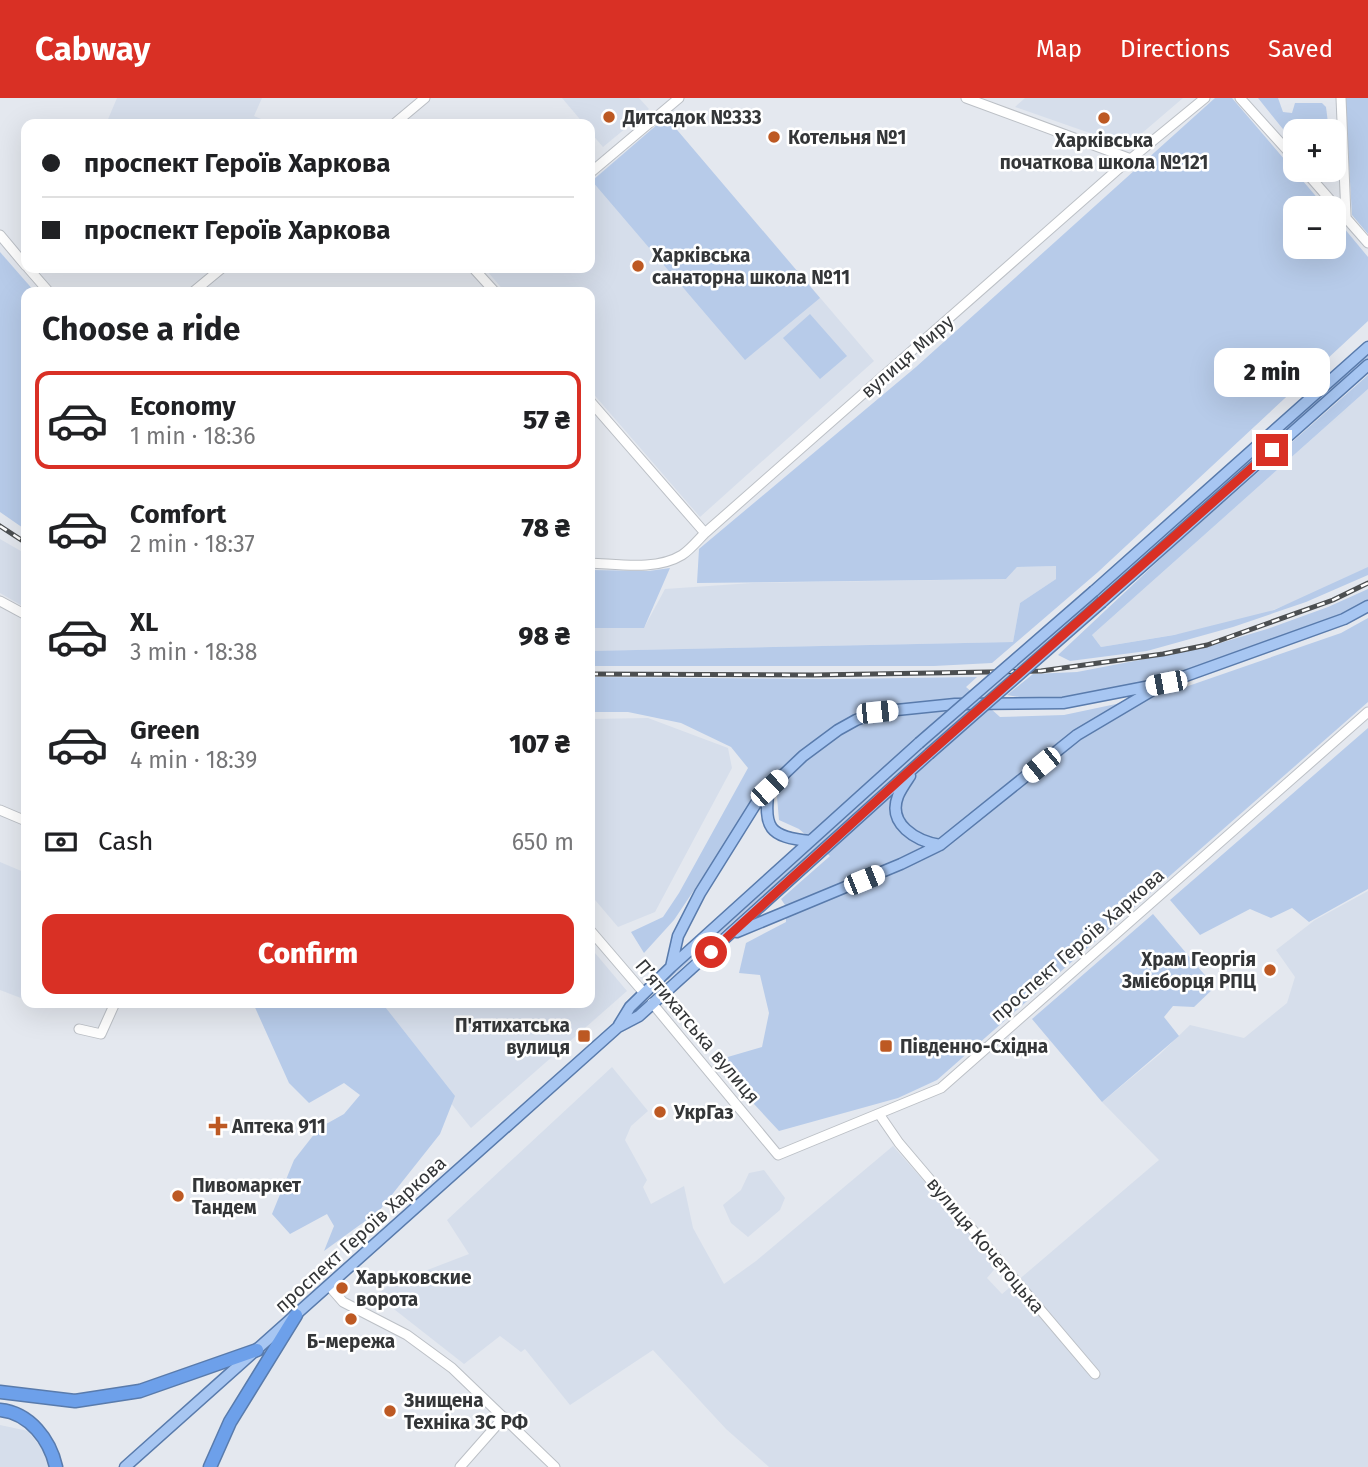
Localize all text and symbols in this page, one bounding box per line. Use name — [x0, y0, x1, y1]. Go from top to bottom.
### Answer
text: Cabway — [35, 29, 150, 69]
text: Map — [1036, 35, 1082, 63]
text: Directions — [1120, 35, 1230, 63]
text: Saved — [1268, 35, 1333, 63]
place label: Дитсадок №333 — [622, 106, 762, 129]
marker: Дитсадок №333 — [601, 109, 617, 125]
marker: Харківська початкова школа №121 — [1096, 110, 1112, 126]
map controls — [1283, 119, 1346, 259]
button: + — [1283, 119, 1346, 182]
place label: Котельня №1 — [788, 126, 906, 149]
marker: Котельня №1 — [766, 129, 782, 145]
place label: Харківська початкова школа №121 — [1000, 129, 1208, 174]
text: проспект Героїв Харкова — [84, 148, 390, 179]
button: − — [1283, 196, 1346, 259]
text: проспект Героїв Харкова — [84, 215, 390, 246]
place label: Харківська санаторна школа №11 — [651, 244, 850, 289]
marker: Харківська санаторна школа №11 — [630, 258, 646, 274]
street label: вулиця Миру — [856, 309, 959, 403]
text: Choose a ride — [42, 310, 240, 348]
callout: 2 min — [1214, 348, 1330, 398]
text: 2 min — [1244, 358, 1300, 386]
icon: car — [46, 389, 109, 452]
text: Economy — [130, 391, 236, 422]
text: 57 ₴ — [523, 405, 570, 436]
text: 1 min · 18:36 — [130, 422, 256, 450]
route end — [1256, 434, 1288, 466]
icon: car — [46, 497, 109, 560]
text: Comfort — [130, 499, 226, 530]
text: 78 ₴ — [522, 513, 570, 544]
text: 2 min · 18:37 — [130, 530, 255, 558]
icon: car — [46, 605, 109, 668]
text: XL — [130, 607, 158, 638]
text: 98 ₴ — [519, 621, 570, 652]
text: 3 min · 18:38 — [130, 638, 257, 666]
car — [1144, 669, 1189, 697]
car — [856, 699, 899, 725]
icon: car — [46, 713, 109, 776]
text: Green — [130, 715, 200, 746]
text: 107 ₴ — [509, 729, 570, 760]
car — [1019, 744, 1064, 786]
text: 4 min · 18:39 — [130, 746, 257, 774]
car — [747, 766, 792, 810]
icon: cash — [42, 823, 80, 861]
text: Cash — [98, 826, 154, 857]
text: 650 m — [512, 828, 574, 856]
car — [841, 862, 888, 898]
street label: проспект Героїв Харкова — [986, 864, 1169, 1027]
button: Confirm — [42, 914, 574, 994]
route start — [695, 936, 727, 968]
place label: Храм Георгія Змієборця РПЦ — [1121, 948, 1256, 993]
street label: П’ятихатська вулиця — [630, 954, 765, 1108]
marker: Храм Георгія Змієборця РПЦ — [1262, 962, 1278, 978]
place label: П'ятихатська вулиця — [455, 1014, 570, 1059]
marker: П'ятихатська вулиця — [576, 1028, 592, 1044]
place label: Південно-Східна — [900, 1035, 1048, 1058]
marker: Південно-Східна — [878, 1038, 894, 1054]
place label: УкрГаз — [673, 1101, 734, 1124]
marker: УкрГаз — [652, 1104, 668, 1120]
place label: Аптека 911 — [231, 1115, 326, 1138]
marker: Аптека 911 — [210, 1118, 226, 1134]
street label: проспект Героїв Харкова — [270, 1151, 451, 1317]
street label: вулиця Кочетоцька — [922, 1172, 1049, 1318]
place label: Пивомаркет Тандем — [192, 1174, 302, 1219]
marker: Пивомаркет Тандем — [170, 1188, 186, 1204]
place label: Харьковские ворота — [355, 1266, 471, 1311]
marker: Харьковские ворота — [334, 1280, 350, 1296]
marker: Б-мережа — [343, 1311, 359, 1327]
place label: Б-мережа — [307, 1330, 395, 1353]
place label: Знищена Техніка ЗС РФ — [403, 1389, 528, 1434]
marker: Знищена Техніка ЗС РФ — [382, 1403, 398, 1419]

